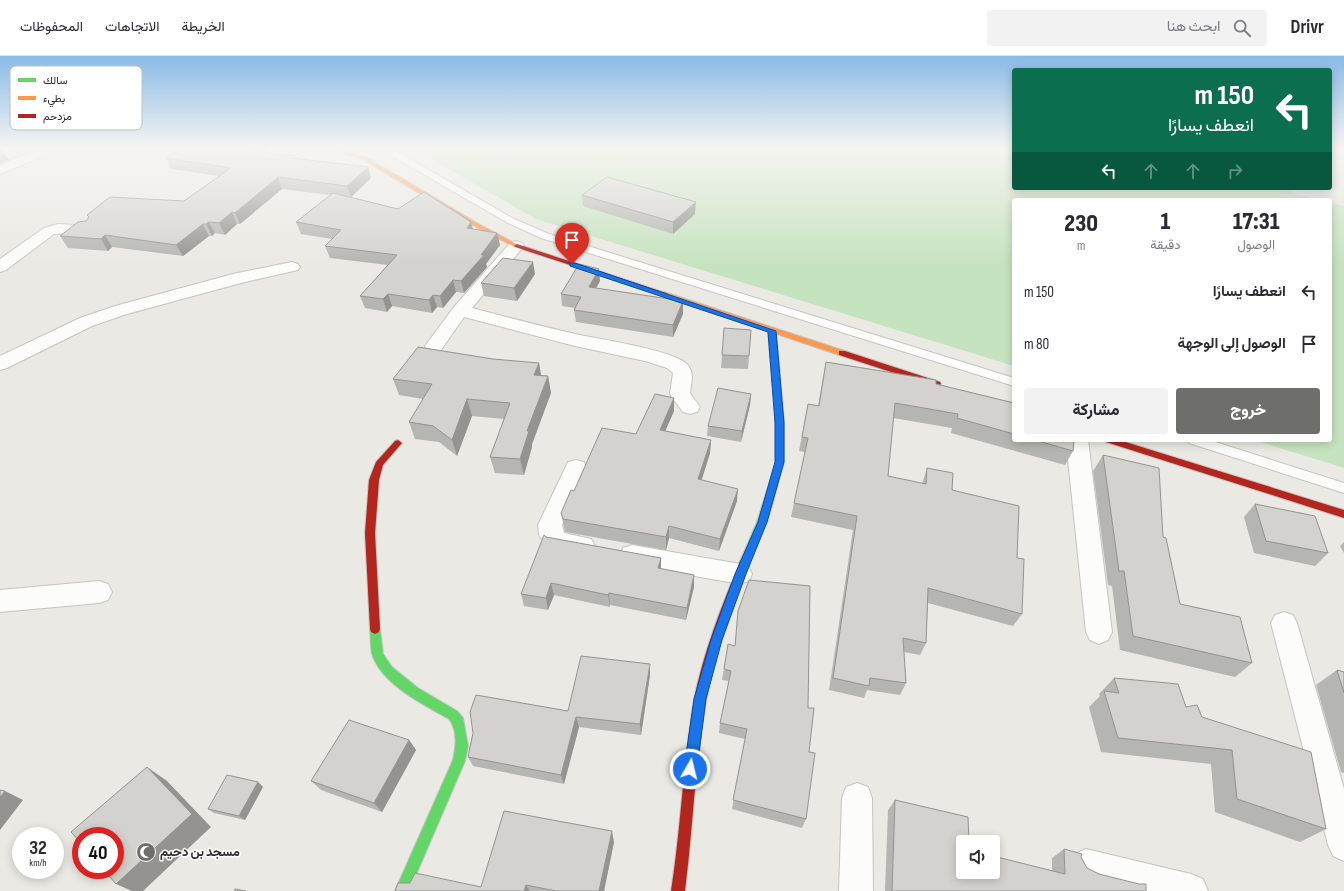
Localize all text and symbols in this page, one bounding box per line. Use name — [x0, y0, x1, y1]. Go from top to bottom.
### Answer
search box — [987, 10, 1267, 46]
text: Drivr — [1291, 16, 1324, 39]
text: ابحث هنا — [1167, 17, 1221, 36]
icon: search — [1231, 17, 1253, 39]
text: المحفوظات — [20, 18, 83, 35]
text: الاتجاهات — [105, 18, 159, 35]
text: الخريطة — [181, 18, 225, 35]
legend — [10, 66, 142, 130]
text: سالك — [43, 74, 68, 87]
text: 150 m — [1194, 79, 1254, 112]
icon: left — [1268, 84, 1320, 136]
text: بطيء — [43, 92, 65, 108]
text: مزدحم — [43, 110, 72, 124]
text: انعطف يسارًا — [1168, 115, 1254, 136]
icon: left — [1098, 160, 1120, 182]
icon: ahead — [1140, 160, 1162, 182]
icon: ahead — [1182, 160, 1204, 182]
icon: right — [1224, 160, 1246, 182]
text: 1 — [1160, 207, 1170, 236]
text: 17:31 — [1233, 207, 1280, 236]
text: 230 — [1064, 209, 1098, 238]
pin — [555, 223, 589, 264]
icon: arrive — [561, 229, 583, 251]
text: دقيقة — [1150, 237, 1180, 253]
text: الوصول — [1237, 237, 1275, 253]
text: m — [1077, 238, 1085, 254]
icon: left — [1298, 281, 1320, 303]
text: انعطف يسارًا — [1213, 282, 1286, 301]
text: 150 m — [1024, 283, 1054, 302]
icon: arrive — [1298, 333, 1320, 355]
text: الوصول إلى الوجهة — [1178, 334, 1286, 353]
text: 80 m — [1024, 335, 1049, 354]
button: مشاركة — [1024, 388, 1168, 434]
button: خروج — [1176, 388, 1320, 434]
position arrow — [669, 748, 711, 790]
speed limit sign: 40 — [72, 827, 124, 879]
map controls — [956, 835, 1000, 879]
button: sound — [956, 835, 1000, 879]
text: 32 — [29, 836, 47, 860]
mosque icon: مسجد بن دحيم — [135, 841, 157, 863]
place label: مسجد بن دحيم — [160, 844, 240, 860]
text: km/h — [29, 857, 47, 869]

